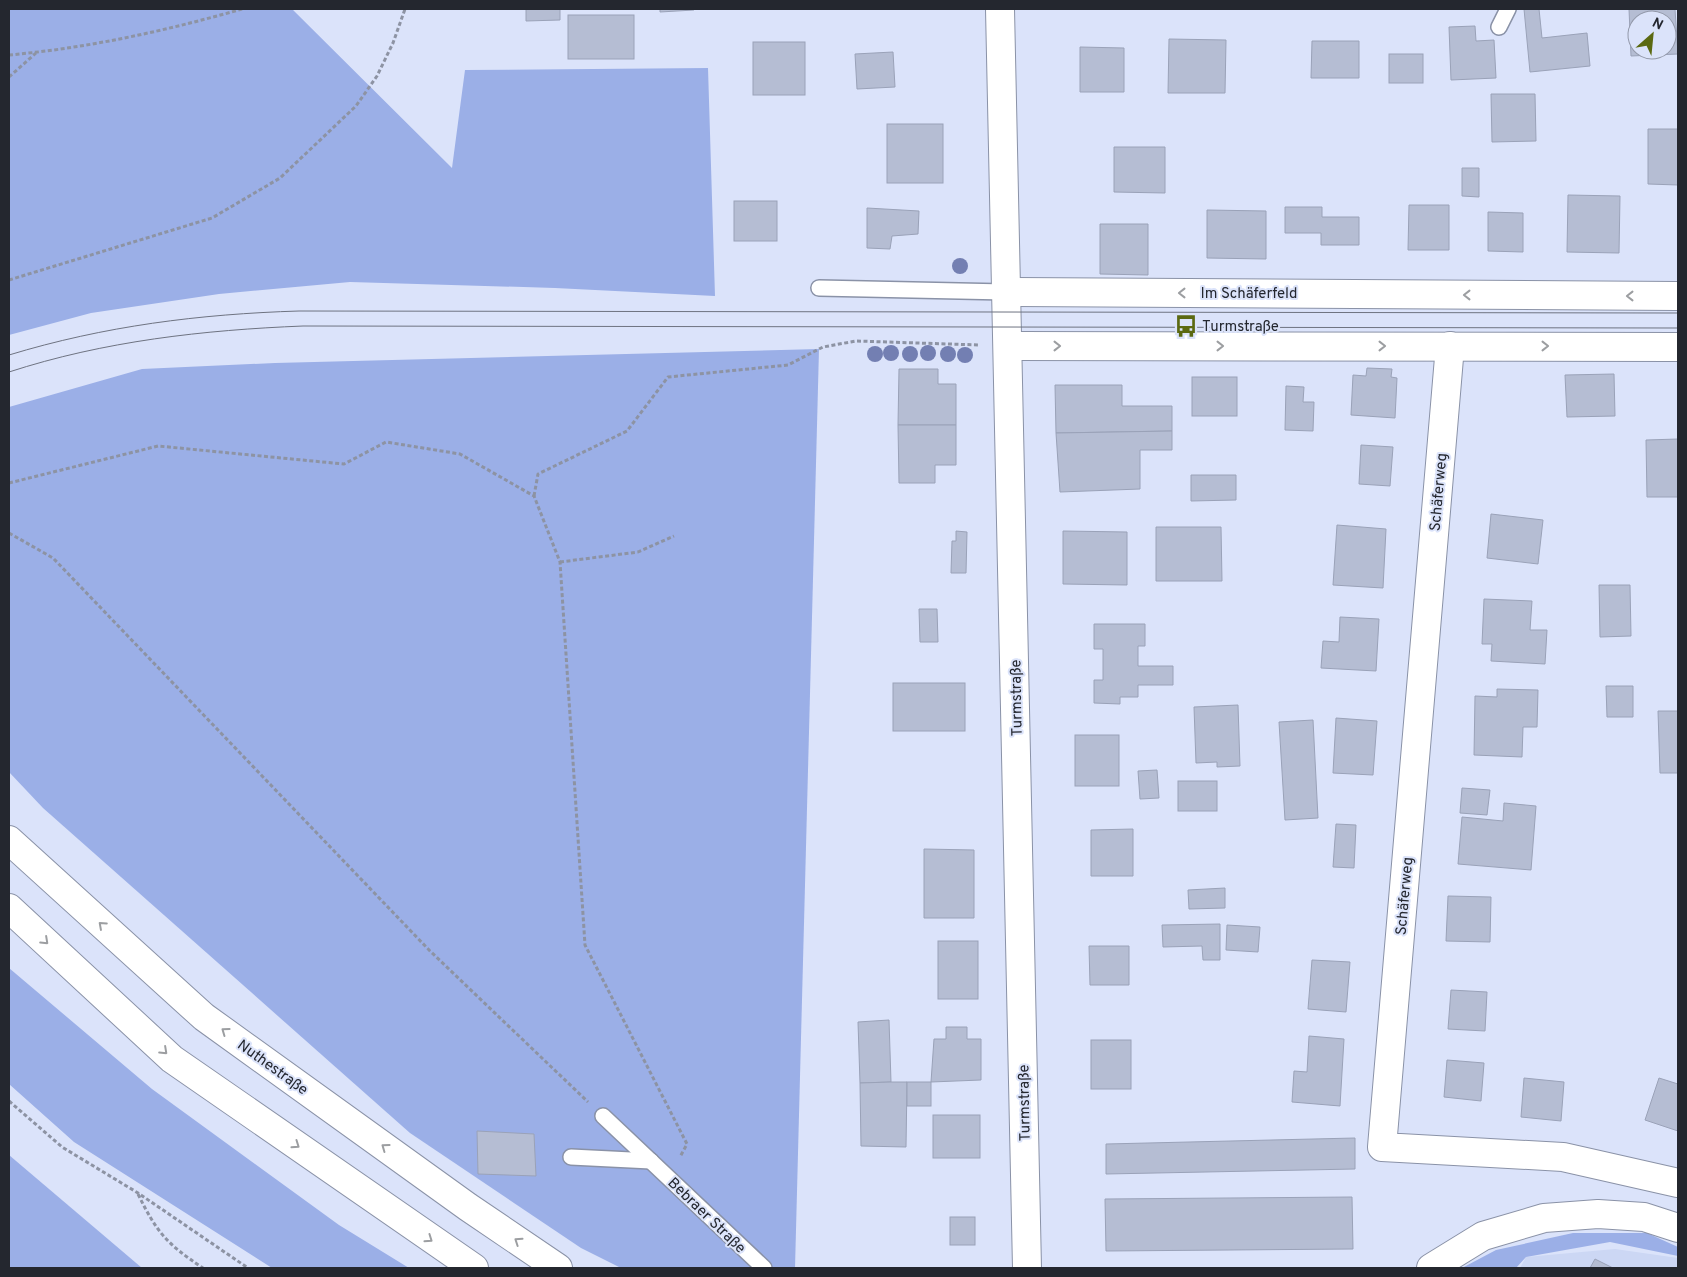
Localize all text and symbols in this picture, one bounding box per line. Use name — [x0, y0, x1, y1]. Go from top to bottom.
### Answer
north arrow — [1627, 10, 1677, 60]
text: N — [1649, 15, 1666, 35]
street label: Im Schäferfeld — [1201, 285, 1297, 304]
one-way arrow — [1178, 288, 1186, 298]
one-way arrow — [1463, 290, 1470, 300]
one-way arrow — [1625, 291, 1633, 301]
bus stop icon: Turmstraße — [1173, 313, 1199, 339]
place label: Turmstraße — [1202, 318, 1279, 337]
one-way arrow — [1054, 341, 1062, 351]
one-way arrow — [1216, 341, 1224, 351]
one-way arrow — [1379, 341, 1387, 351]
one-way arrow — [1542, 341, 1549, 351]
street label: Schäferweg — [1427, 452, 1452, 532]
street label: Turmstraße — [1007, 659, 1028, 737]
street label: Schäferweg — [1393, 856, 1418, 936]
one-way arrow — [99, 922, 108, 931]
one-way arrow — [39, 935, 48, 944]
one-way arrow — [222, 1029, 231, 1037]
street label: Nuthestraße — [233, 1036, 311, 1100]
one-way arrow — [158, 1045, 167, 1054]
street label: Turmstraße — [1015, 1064, 1036, 1142]
one-way arrow — [290, 1139, 300, 1148]
one-way arrow — [381, 1144, 391, 1153]
street label: Bebraer Straße — [663, 1174, 749, 1258]
one-way arrow — [423, 1233, 433, 1242]
one-way arrow — [514, 1238, 523, 1247]

